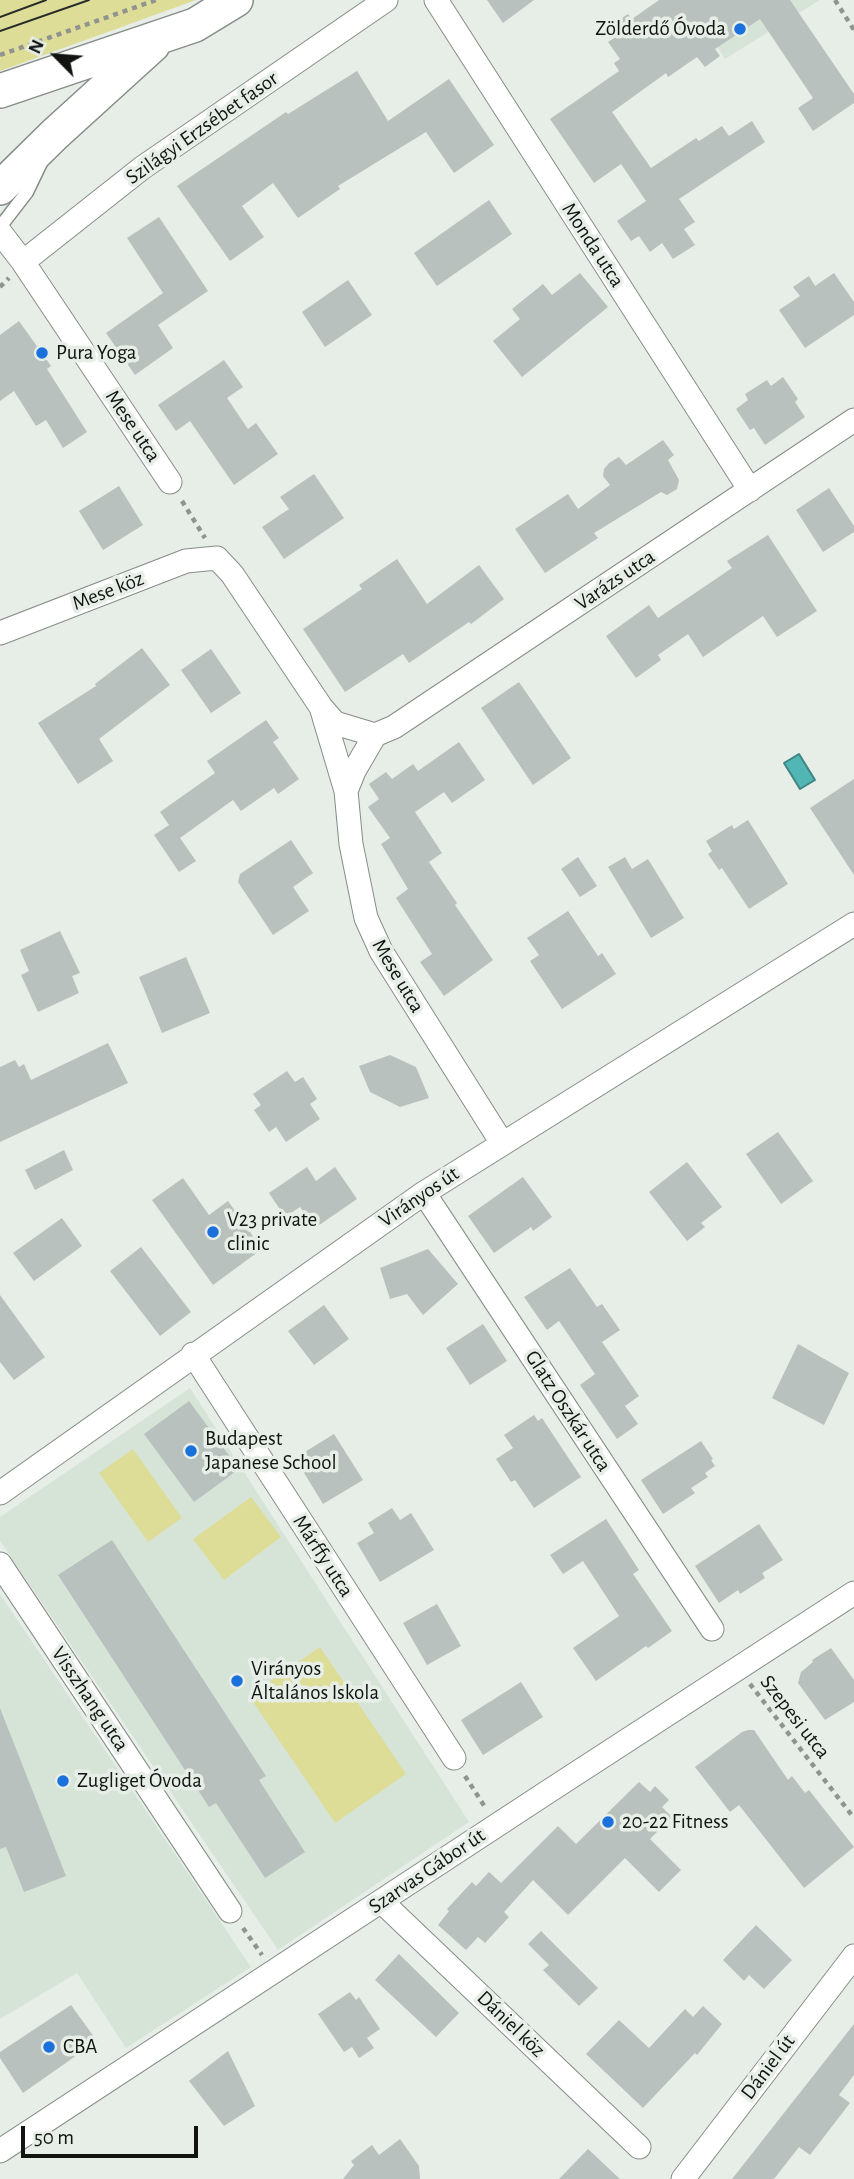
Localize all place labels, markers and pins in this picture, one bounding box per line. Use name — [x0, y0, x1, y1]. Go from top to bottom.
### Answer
place label: Zölderdő Óvoda — [595, 16, 726, 42]
marker: Zölderdő Óvoda — [732, 21, 748, 37]
place label: Pura Yoga — [56, 340, 137, 366]
marker: Pura Yoga — [34, 345, 50, 361]
place label: V23 private clinic — [227, 1207, 317, 1257]
marker: V23 private clinic — [205, 1224, 221, 1240]
place label: Budapest Japanese School — [205, 1426, 337, 1476]
marker: Budapest Japanese School — [183, 1443, 199, 1459]
place label: Virányos Általános Iskola — [251, 1656, 379, 1706]
marker: Virányos Általános Iskola — [229, 1673, 245, 1689]
place label: Zugliget Óvoda — [77, 1768, 202, 1794]
marker: Zugliget Óvoda — [55, 1773, 71, 1789]
place label: 20-22 Fitness — [622, 1809, 729, 1835]
marker: 20-22 Fitness — [600, 1814, 616, 1830]
place label: CBA — [63, 2034, 97, 2060]
marker: CBA — [41, 2039, 57, 2055]

